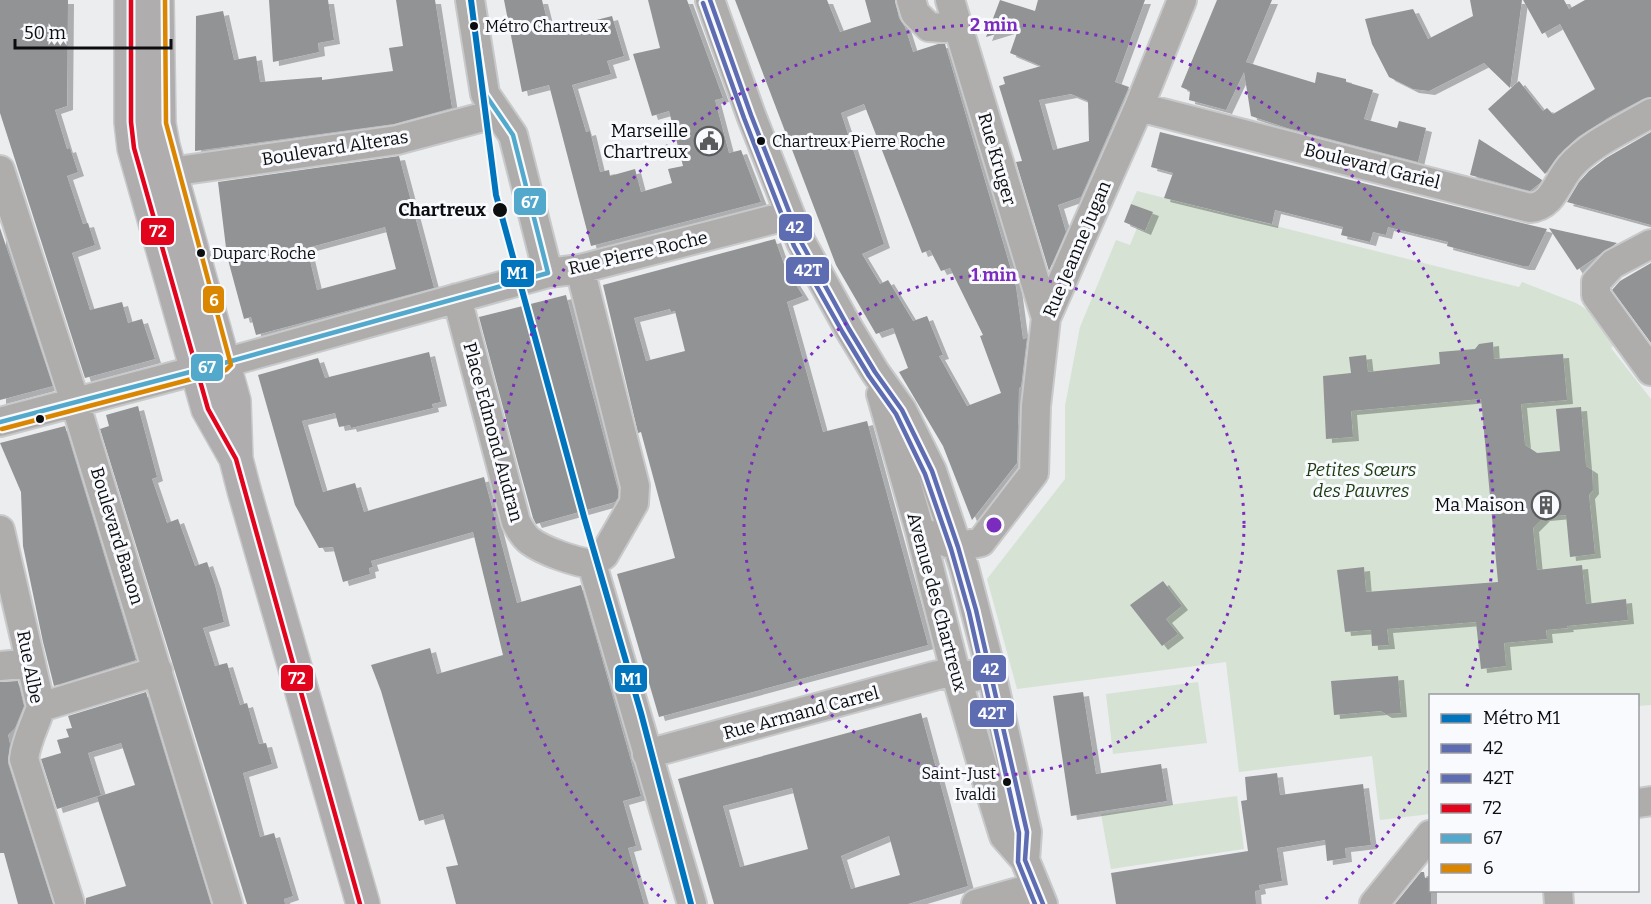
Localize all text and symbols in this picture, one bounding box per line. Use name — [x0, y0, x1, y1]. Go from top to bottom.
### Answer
scale bar — [15, 12, 171, 50]
text: 2 min — [970, 14, 1018, 36]
place label: Métro Chartreux — [485, 17, 608, 36]
marker: Métro Chartreux — [468, 20, 480, 32]
text: 50 m — [24, 22, 66, 44]
street label: Rue Kruger — [973, 110, 1021, 208]
place label: Marseille Chartreux — [603, 120, 688, 163]
public building icon: Marseille Chartreux — [693, 125, 725, 157]
street label: Boulevard Alteras — [260, 126, 410, 170]
place label: Chartreux Pierre Roche — [772, 132, 945, 151]
marker: Chartreux Pierre Roche — [755, 135, 767, 147]
street label: Boulevard Gariel — [1302, 138, 1442, 194]
street label: Rue Jeanne Jugan — [1038, 177, 1116, 320]
line badge: 67 — [513, 187, 547, 216]
text: 67 — [521, 193, 539, 212]
place label: Chartreux — [398, 199, 487, 221]
marker: Chartreux — [491, 201, 509, 219]
line badge: 42 — [778, 213, 813, 242]
line badge: 72 — [140, 217, 175, 246]
text: 42 — [786, 218, 804, 237]
text: 72 — [149, 222, 167, 241]
street label: Rue Pierre Roche — [566, 226, 710, 280]
place label: Duparc Roche — [212, 244, 316, 263]
marker: Duparc Roche — [195, 247, 207, 259]
line badge: 42T — [785, 256, 830, 285]
line badge: M1 — [500, 259, 535, 288]
text: 42T — [794, 261, 822, 280]
text: M1 — [507, 264, 528, 283]
text: 1 min — [971, 264, 1017, 286]
line badge: 6 — [202, 285, 225, 314]
text: 6 — [209, 291, 219, 310]
street label: Place Edmond Audran — [458, 340, 528, 525]
line badge: 67 — [190, 353, 224, 382]
text: 67 — [198, 358, 216, 377]
unlabelled marker — [34, 413, 46, 425]
park label: Petites Sœurs des Pauvres — [1306, 459, 1417, 502]
street label: Boulevard Banon — [86, 465, 149, 608]
building icon: Ma Maison — [1530, 489, 1562, 521]
place label: Ma Maison — [1435, 494, 1526, 516]
street label: Avenue des Chartreux — [902, 510, 972, 694]
centre of rings — [984, 515, 1004, 535]
street label: Rue Albe — [12, 629, 48, 705]
line badge: 42 — [972, 654, 1007, 683]
text: 42 — [981, 660, 999, 679]
line badge: 72 — [280, 664, 314, 692]
line badge: M1 — [614, 664, 648, 693]
text: 72 — [288, 669, 306, 688]
text: M1 — [621, 670, 642, 689]
street label: Rue Armand Carrel — [721, 682, 881, 744]
legend — [1429, 694, 1639, 892]
line badge: 42T — [969, 699, 1015, 728]
text: 42T — [978, 704, 1006, 723]
text: Métro M1 — [1483, 707, 1561, 729]
text: 42 — [1483, 737, 1503, 759]
place label: Saint-Just Ivaldi — [922, 764, 996, 804]
text: 42T — [1483, 767, 1514, 789]
marker: Saint-Just Ivaldi — [1001, 776, 1013, 788]
text: 72 — [1483, 797, 1502, 819]
text: 67 — [1483, 827, 1502, 849]
text: 6 — [1483, 857, 1494, 879]

